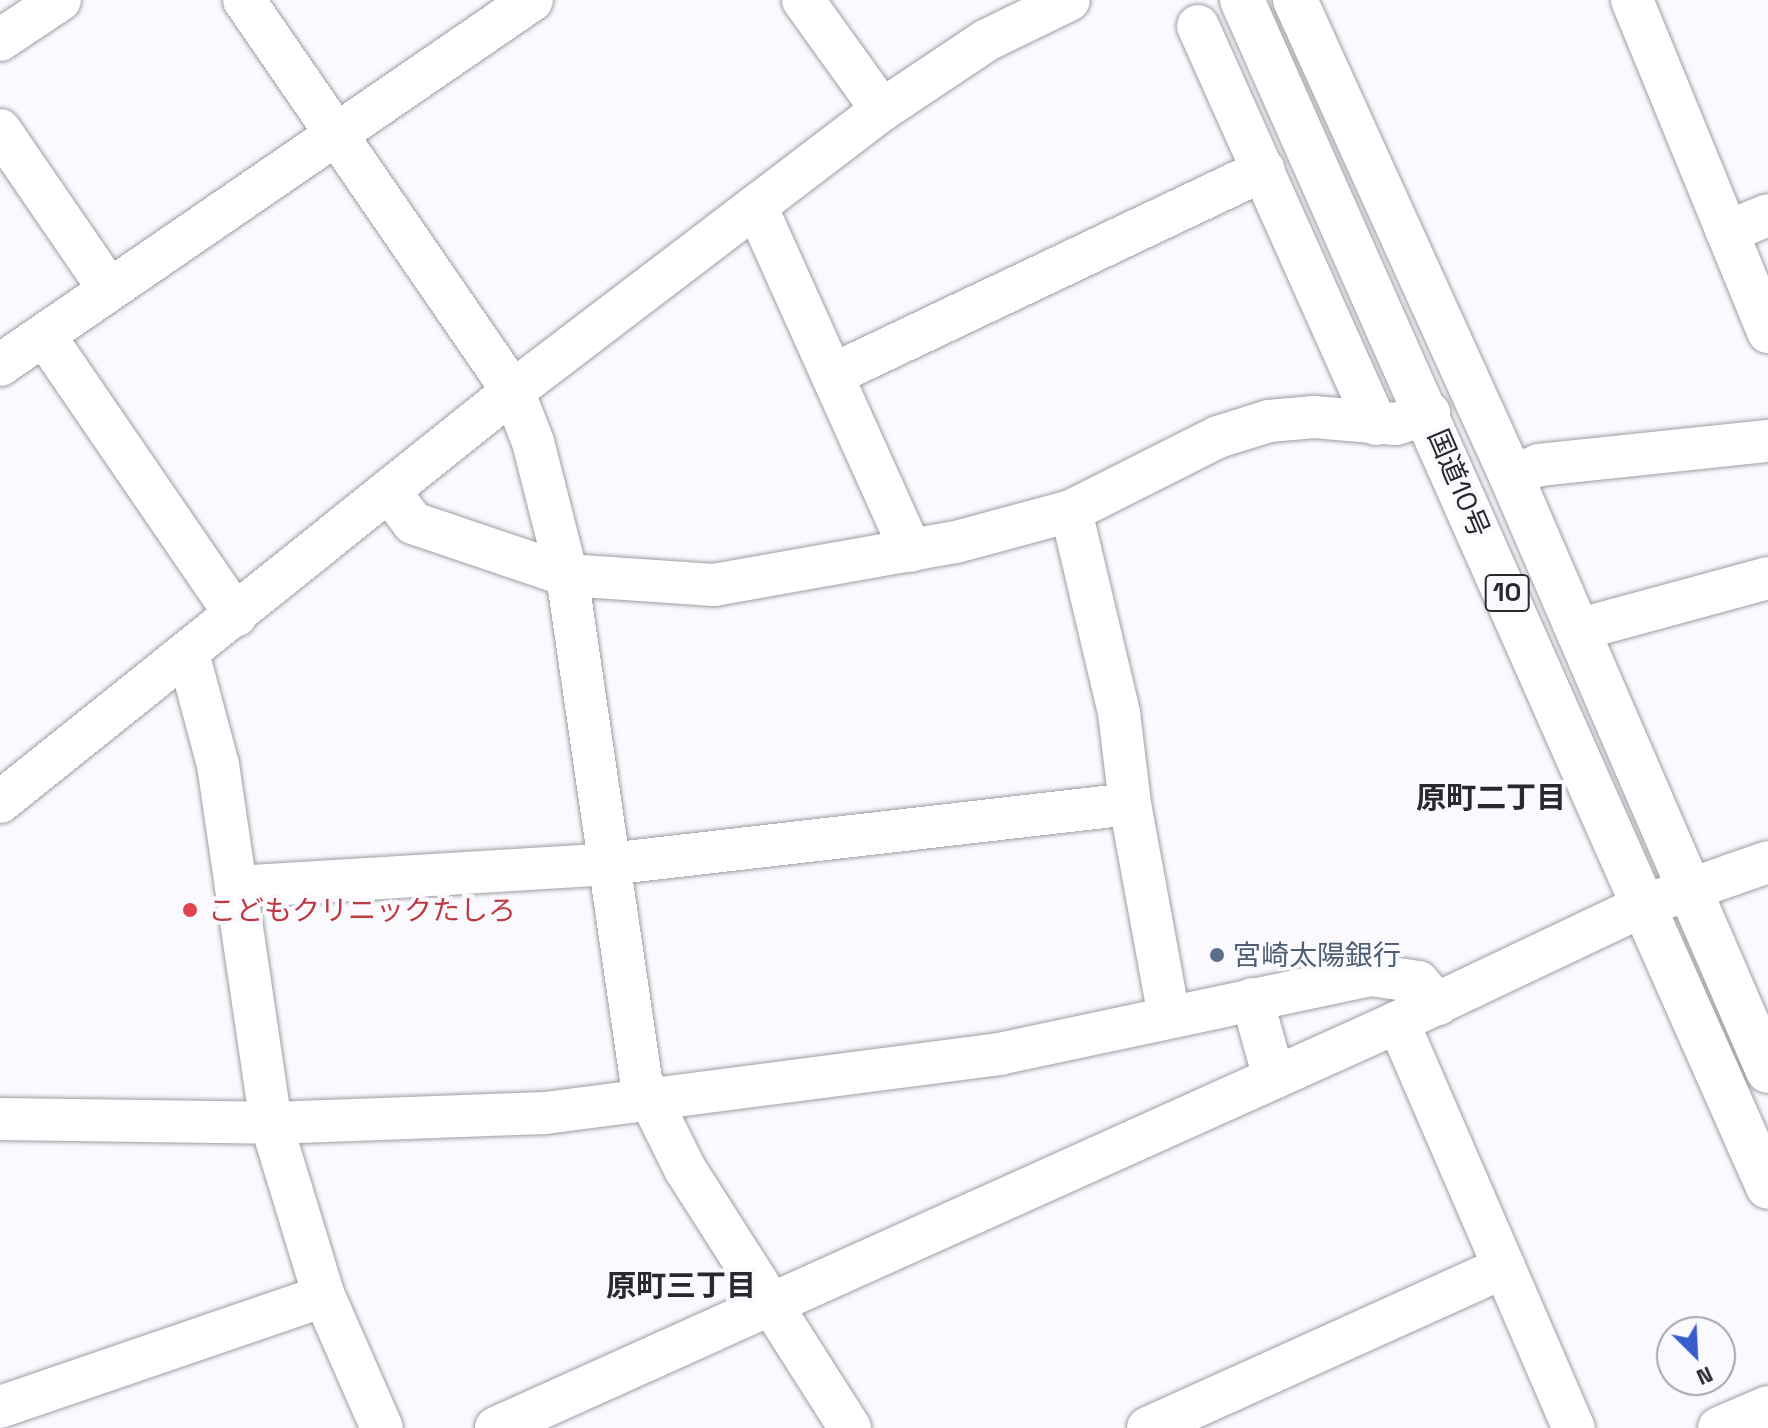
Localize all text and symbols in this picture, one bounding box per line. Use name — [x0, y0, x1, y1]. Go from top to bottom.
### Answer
street label: 国道10号 — [1421, 424, 1497, 542]
road number: 10 — [1483, 571, 1531, 615]
district label: 原町二丁目 — [1416, 780, 1566, 816]
place label: こどもクリニックたしろ — [208, 893, 516, 927]
marker: こどもクリニックたしろ — [179, 899, 201, 921]
place label: 宮崎太陽銀行 — [1233, 938, 1401, 972]
marker: 宮崎太陽銀行 — [1208, 946, 1226, 964]
district label: 原町三丁目 — [606, 1268, 756, 1304]
north arrow — [1656, 1316, 1736, 1396]
text: N — [1693, 1360, 1717, 1392]

